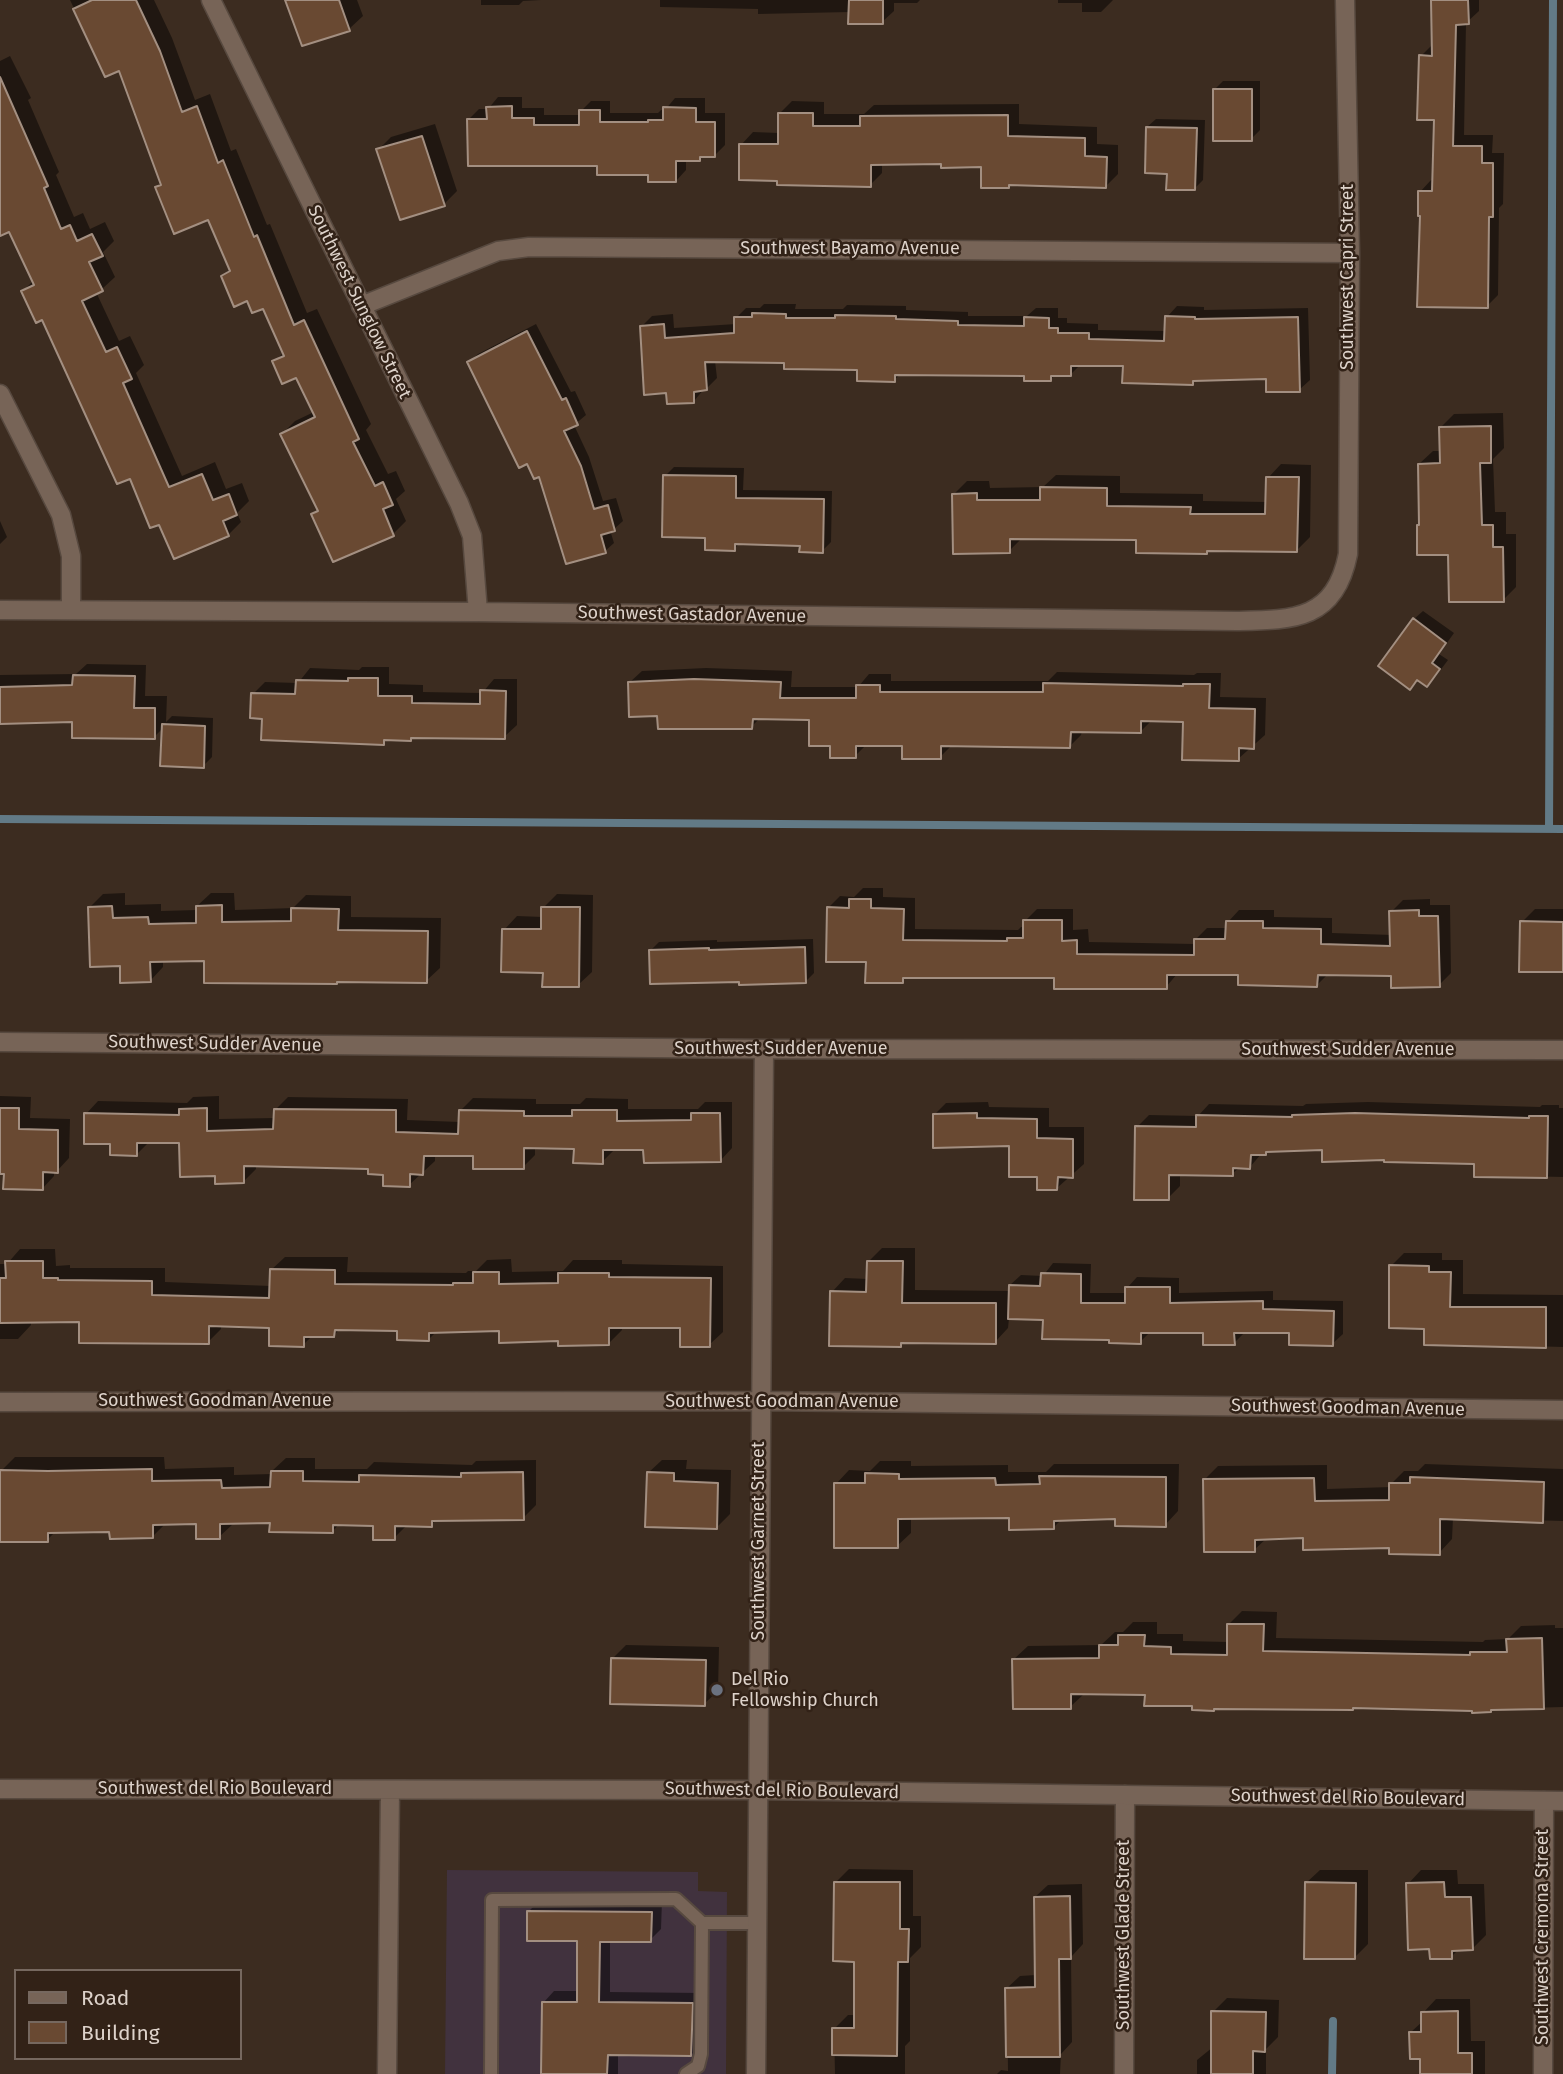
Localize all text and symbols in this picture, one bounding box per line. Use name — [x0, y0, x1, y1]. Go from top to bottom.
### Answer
street label: Southwest Capri Street — [1337, 184, 1359, 370]
street label: Southwest Sunglow Street — [303, 202, 415, 402]
street label: Southwest Bayamo Avenue — [740, 238, 960, 260]
street label: Southwest Gastador Avenue — [578, 602, 806, 628]
street label: Southwest Sudder Avenue — [108, 1031, 322, 1057]
street label: Southwest Sudder Avenue — [674, 1038, 888, 1060]
street label: Southwest Sudder Avenue — [1241, 1039, 1455, 1061]
street label: Southwest Goodman Avenue — [98, 1390, 332, 1412]
street label: Southwest Goodman Avenue — [665, 1391, 899, 1413]
street label: Southwest Goodman Avenue — [1231, 1395, 1465, 1421]
street label: Southwest Garnet Street — [748, 1442, 770, 1640]
place label: Del Rio Fellowship Church — [731, 1669, 879, 1712]
marker: Del Rio Fellowship Church — [709, 1682, 725, 1698]
street label: Southwest del Rio Boulevard — [98, 1778, 332, 1800]
street label: Southwest del Rio Boulevard — [665, 1778, 899, 1804]
street label: Southwest del Rio Boulevard — [1231, 1785, 1465, 1811]
street label: Southwest Cremona Street — [1532, 1829, 1554, 2045]
street label: Southwest Glade Street — [1113, 1840, 1135, 2030]
legend — [14, 1969, 242, 2060]
text: Road — [81, 1985, 129, 2011]
text: Building — [81, 2020, 160, 2046]

